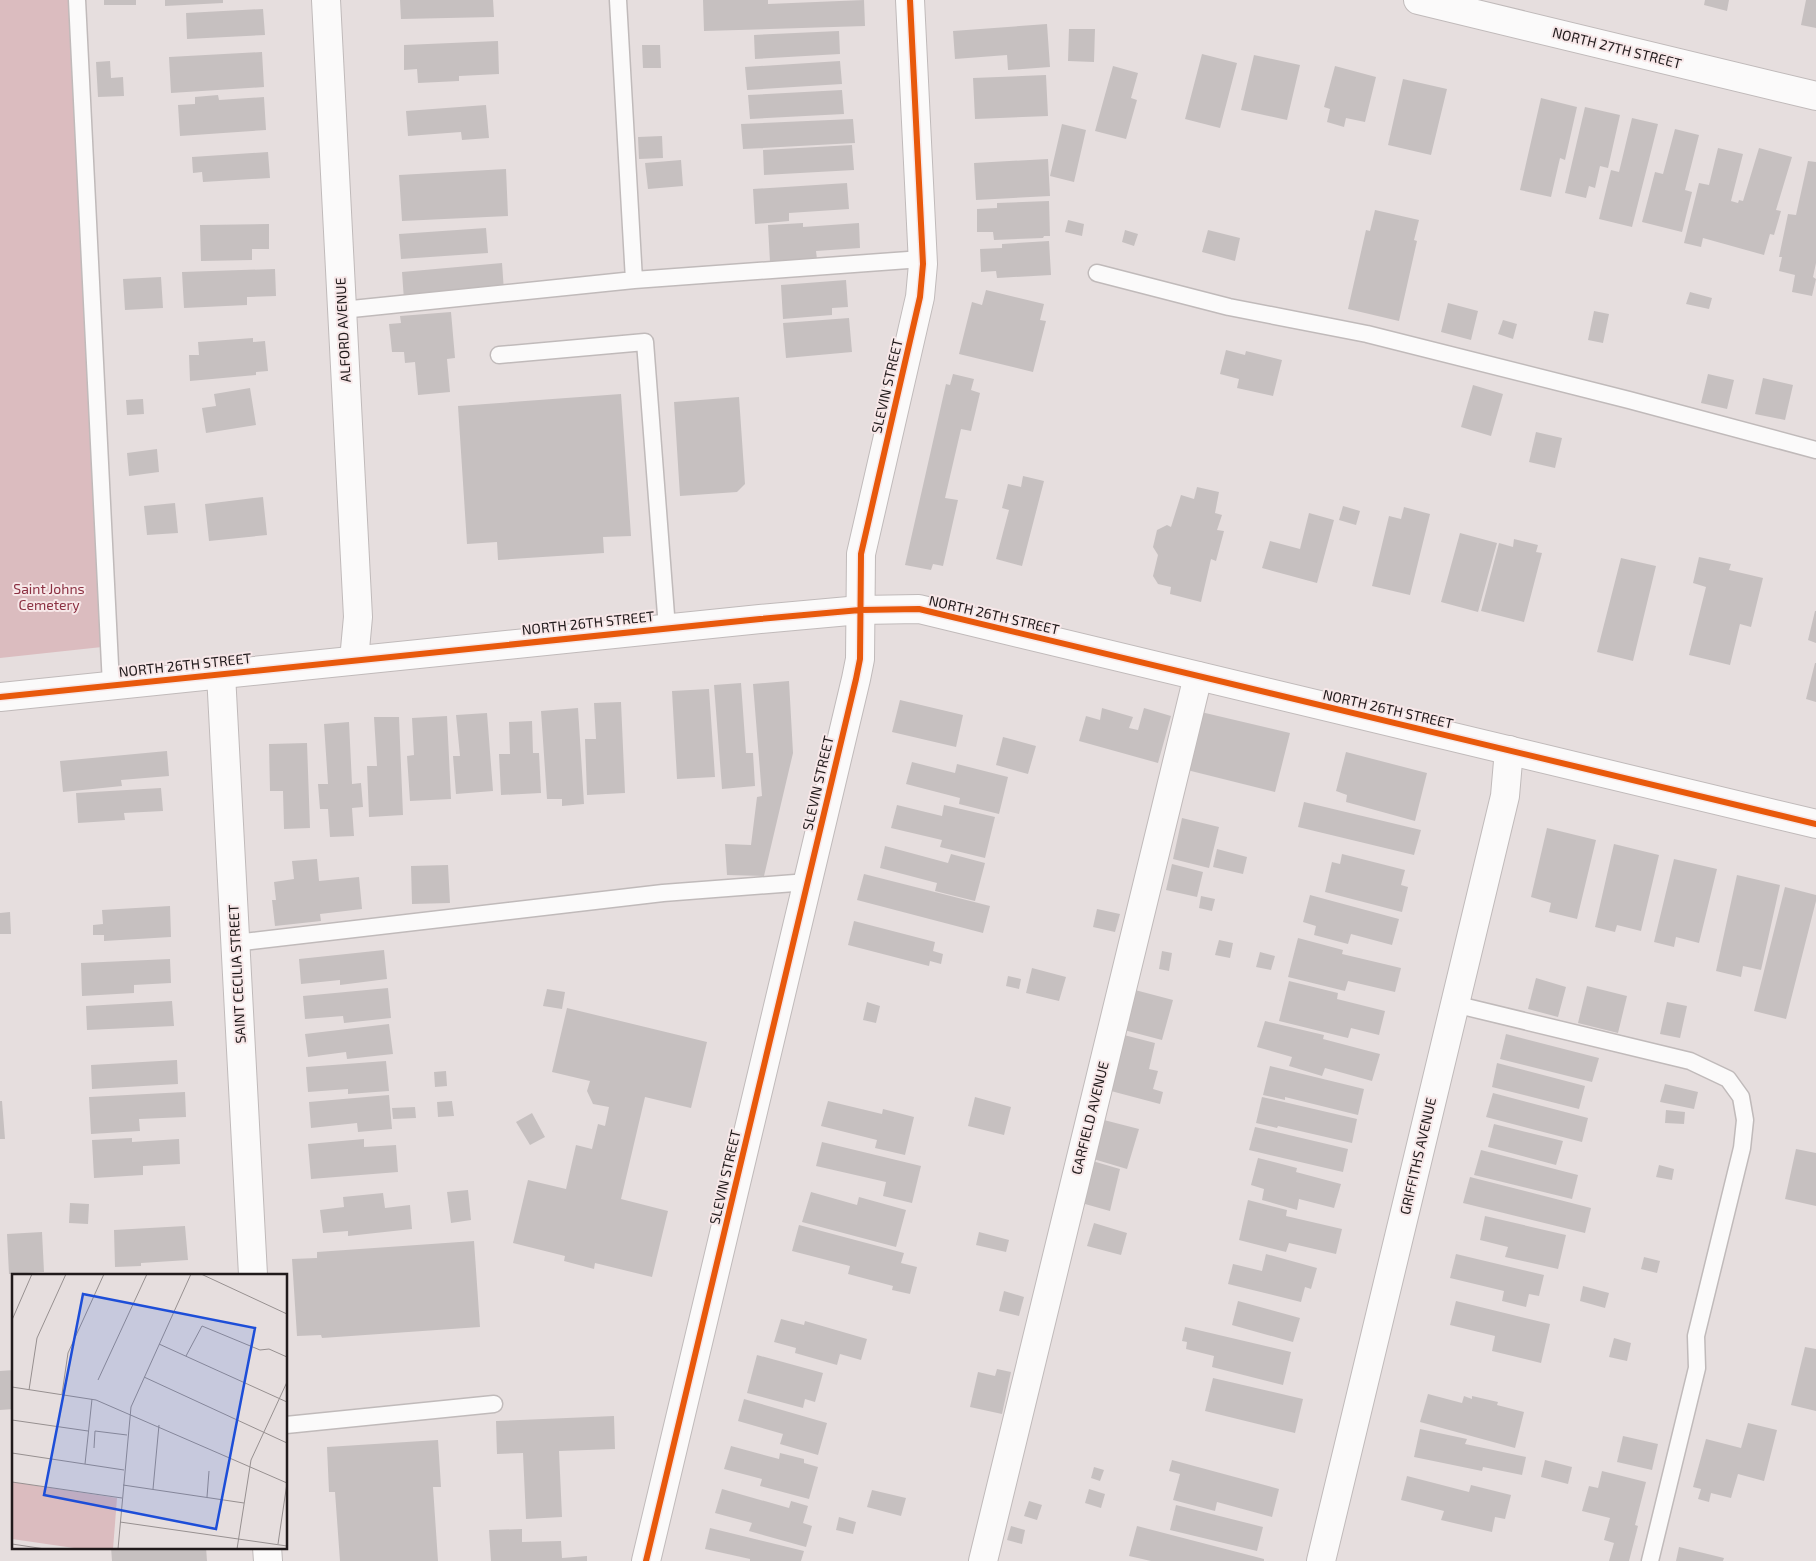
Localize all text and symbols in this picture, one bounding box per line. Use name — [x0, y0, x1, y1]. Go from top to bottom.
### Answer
street label: NORTH 27TH STREET — [1551, 23, 1683, 72]
street label: ALFORD AVENUE — [331, 277, 354, 383]
street label: SLEVIN STREET — [867, 337, 906, 435]
park label: Saint Johns Cemetery — [13, 580, 85, 613]
street label: NORTH 26TH STREET — [927, 591, 1061, 638]
street label: NORTH 26TH STREET — [521, 607, 655, 638]
street label: NORTH 26TH STREET — [118, 649, 252, 680]
street label: NORTH 26TH STREET — [1321, 685, 1455, 732]
street label: SLEVIN STREET — [798, 734, 837, 832]
street label: SAINT CECILIA STREET — [224, 904, 249, 1044]
street label: GARFIELD AVENUE — [1067, 1059, 1112, 1176]
street label: GRIFFITHS AVENUE — [1396, 1096, 1439, 1216]
street label: SLEVIN STREET — [705, 1128, 744, 1226]
inset map — [12, 1274, 288, 1548]

